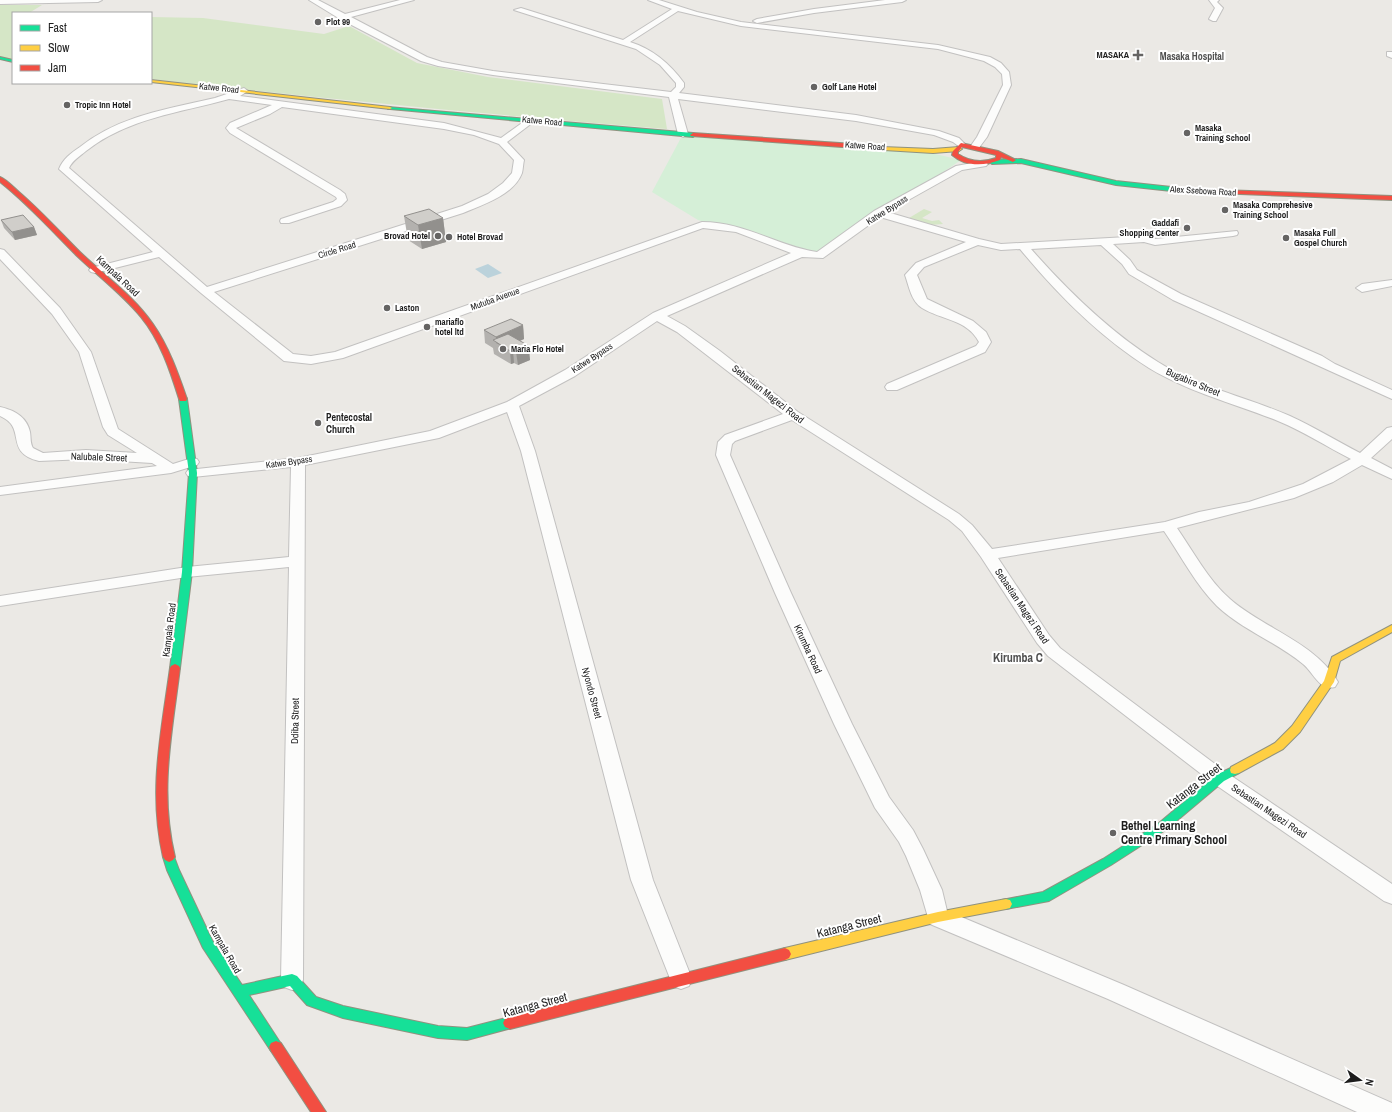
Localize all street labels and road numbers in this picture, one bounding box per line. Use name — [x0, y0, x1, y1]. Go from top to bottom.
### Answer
street label: Katwe Road — [198, 80, 240, 96]
street label: Katwe Road — [521, 113, 563, 129]
street label: Katwe Road — [845, 139, 885, 153]
street label: Alex Ssebowa Road — [1168, 183, 1237, 199]
street label: Katwe Bypass — [864, 192, 910, 227]
street label: Circle Road — [317, 239, 357, 261]
street label: Kampala Road — [94, 253, 142, 299]
street label: Mutuba Avenue — [469, 285, 521, 313]
street label: Katwe Bypass — [569, 340, 615, 376]
street label: Sebastian Magezi Road — [729, 362, 807, 426]
street label: Bugabire Street — [1164, 365, 1223, 399]
street label: Nalubale Street — [71, 450, 128, 465]
street label: Katwe Bypass — [265, 453, 313, 471]
street label: Sebastian Magezi Road — [992, 566, 1052, 646]
street label: Kampala Road — [159, 602, 179, 658]
street label: Kirumba Road — [791, 622, 825, 676]
street label: Nyondo Street — [579, 666, 605, 721]
street label: Ddiba Street — [288, 697, 302, 744]
street label: Katanga Street — [1163, 759, 1225, 813]
street label: Sebastian Magezi Road — [1229, 781, 1309, 841]
street label: Katanga Street — [815, 910, 883, 942]
street label: Kampala Road — [206, 922, 244, 976]
street label: Katanga Street — [501, 989, 569, 1021]

